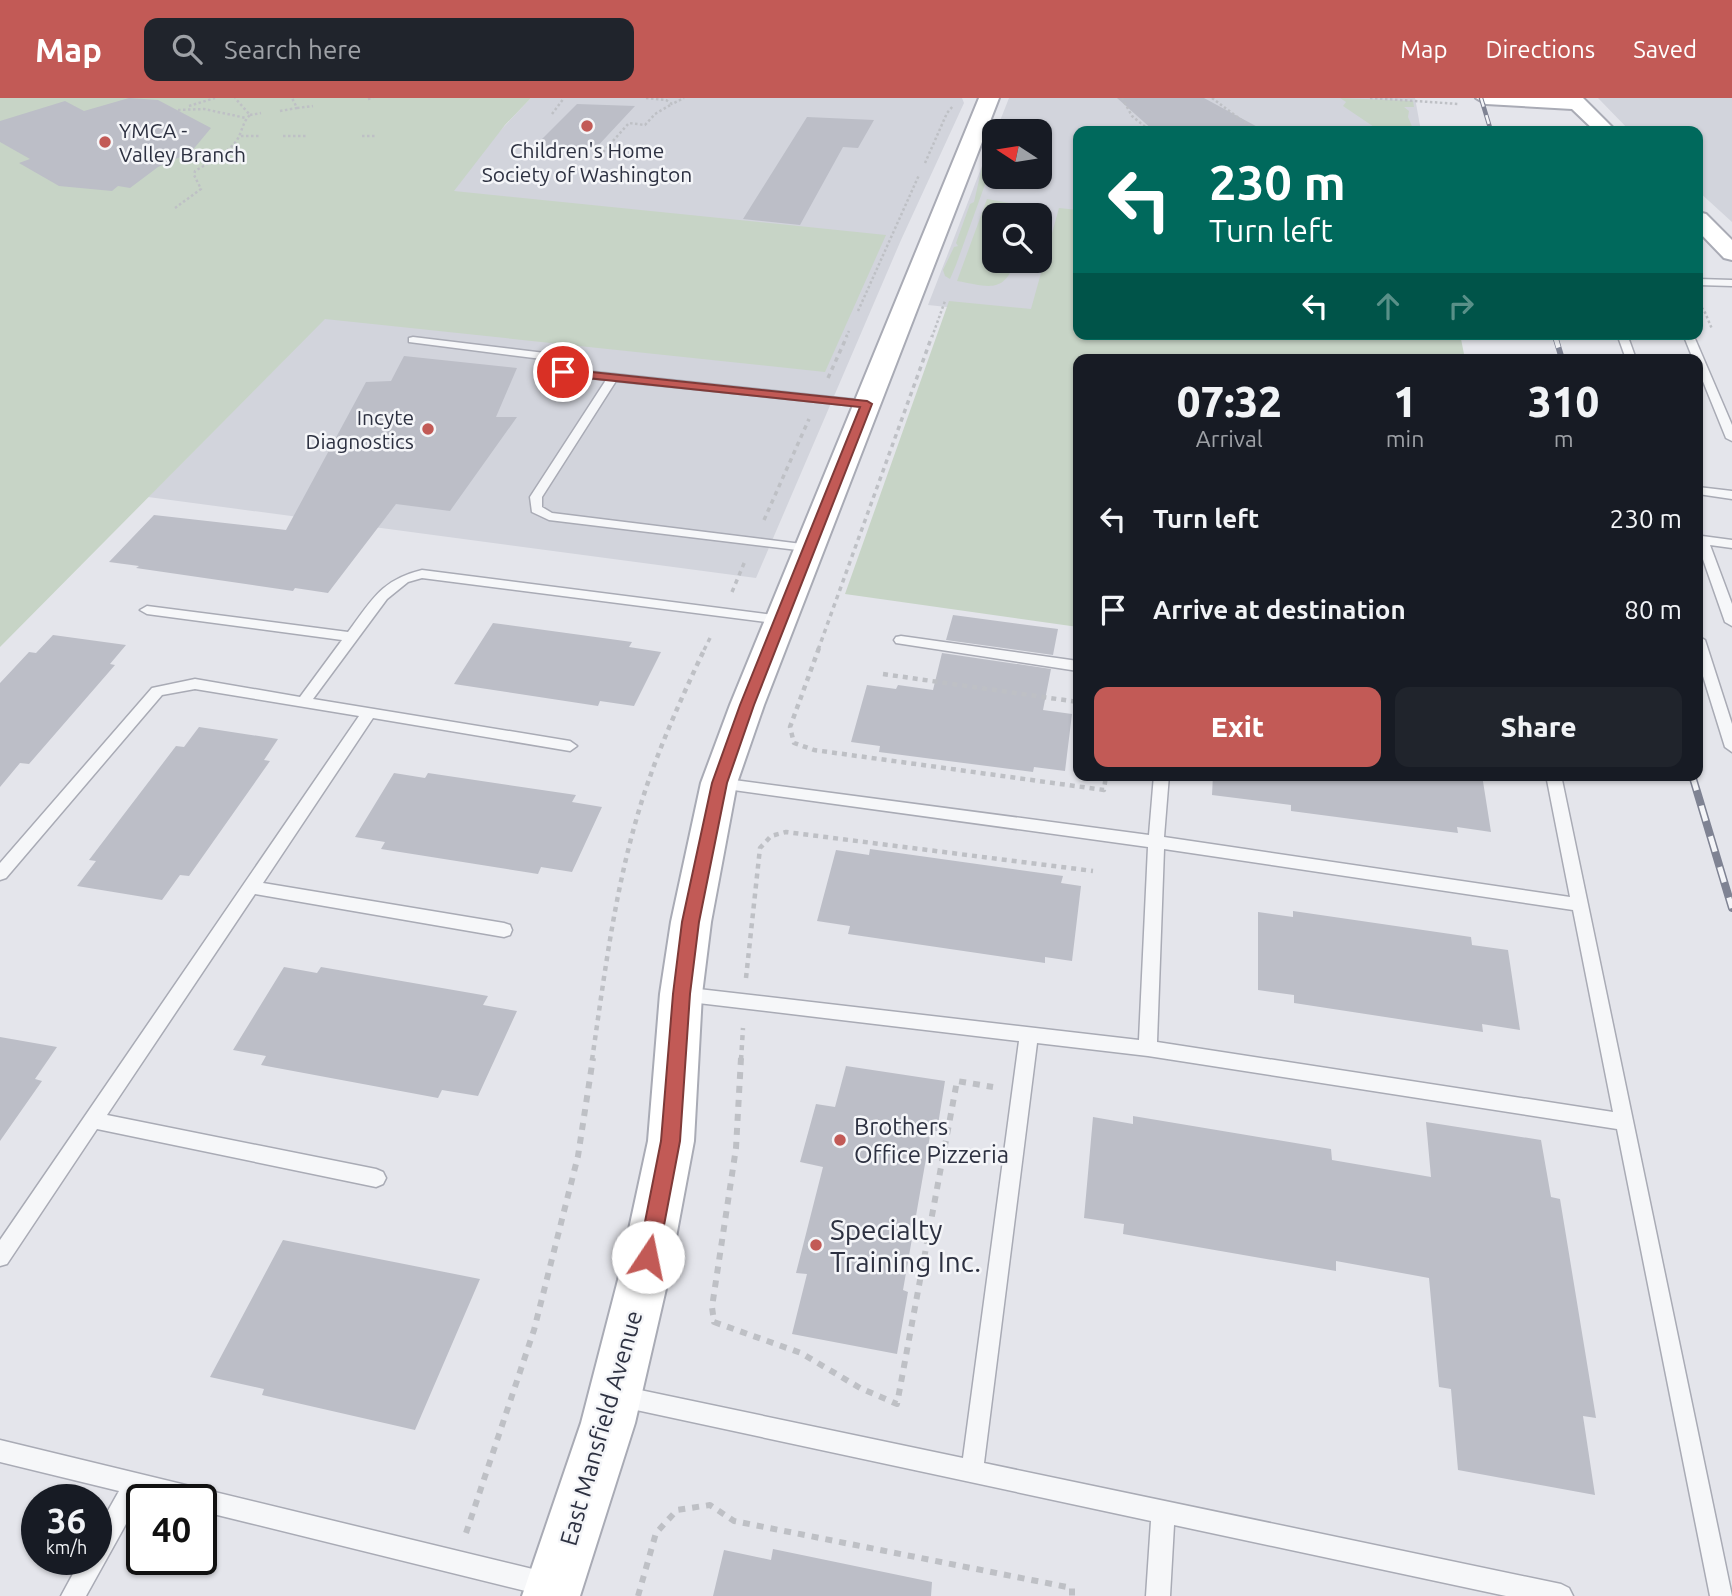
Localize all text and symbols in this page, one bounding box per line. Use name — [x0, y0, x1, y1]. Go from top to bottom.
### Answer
search box — [144, 18, 634, 81]
icon: search — [168, 30, 206, 68]
text: Map — [35, 31, 102, 68]
text: Search here — [224, 35, 362, 64]
text: Map — [1400, 36, 1447, 63]
text: Directions — [1485, 36, 1595, 63]
text: Saved — [1633, 36, 1697, 63]
place label: YMCA - Valley Branch — [119, 118, 246, 166]
marker: Children's Home Society of Washington — [579, 118, 595, 134]
north arrow — [982, 119, 1052, 189]
map controls — [982, 119, 1052, 273]
marker: YMCA - Valley Branch — [97, 134, 113, 150]
place label: Children's Home Society of Washington — [482, 138, 692, 186]
icon: left — [1094, 154, 1185, 245]
text: 230 m — [1209, 154, 1346, 209]
button: search — [982, 203, 1052, 273]
text: Turn left — [1209, 212, 1333, 248]
icon: left — [1296, 287, 1334, 325]
icon: ahead — [1369, 287, 1407, 325]
icon: right — [1442, 287, 1480, 325]
pin — [533, 342, 593, 402]
icon: arrive — [544, 353, 582, 391]
text: 07:32 — [1177, 378, 1282, 425]
text: 1 — [1393, 378, 1417, 425]
text: 310 — [1528, 378, 1599, 425]
place label: Incyte Diagnostics — [306, 405, 414, 453]
marker: Incyte Diagnostics — [420, 421, 436, 437]
text: Arrival — [1196, 426, 1263, 451]
text: min — [1386, 426, 1424, 451]
text: m — [1554, 426, 1574, 451]
icon: left — [1094, 500, 1132, 538]
text: Turn left — [1153, 504, 1259, 533]
text: 230 m — [1610, 504, 1682, 533]
icon: arrive — [1094, 591, 1132, 629]
text: Arrive at destination — [1153, 595, 1406, 624]
text: 80 m — [1624, 595, 1682, 624]
button: Exit — [1094, 687, 1381, 767]
button: Share — [1395, 687, 1682, 767]
place label: Brothers Office Pizzeria — [854, 1113, 1009, 1168]
marker: Brothers Office Pizzeria — [832, 1132, 848, 1148]
place label: Specialty Training Inc. — [830, 1214, 981, 1277]
position arrow — [611, 1220, 685, 1294]
marker: Specialty Training Inc. — [808, 1237, 824, 1253]
street label: East Mansfield Avenue — [554, 1307, 648, 1549]
speed limit sign: 40 — [126, 1484, 217, 1575]
text: 36 — [47, 1500, 86, 1540]
text: km/h — [46, 1537, 87, 1557]

